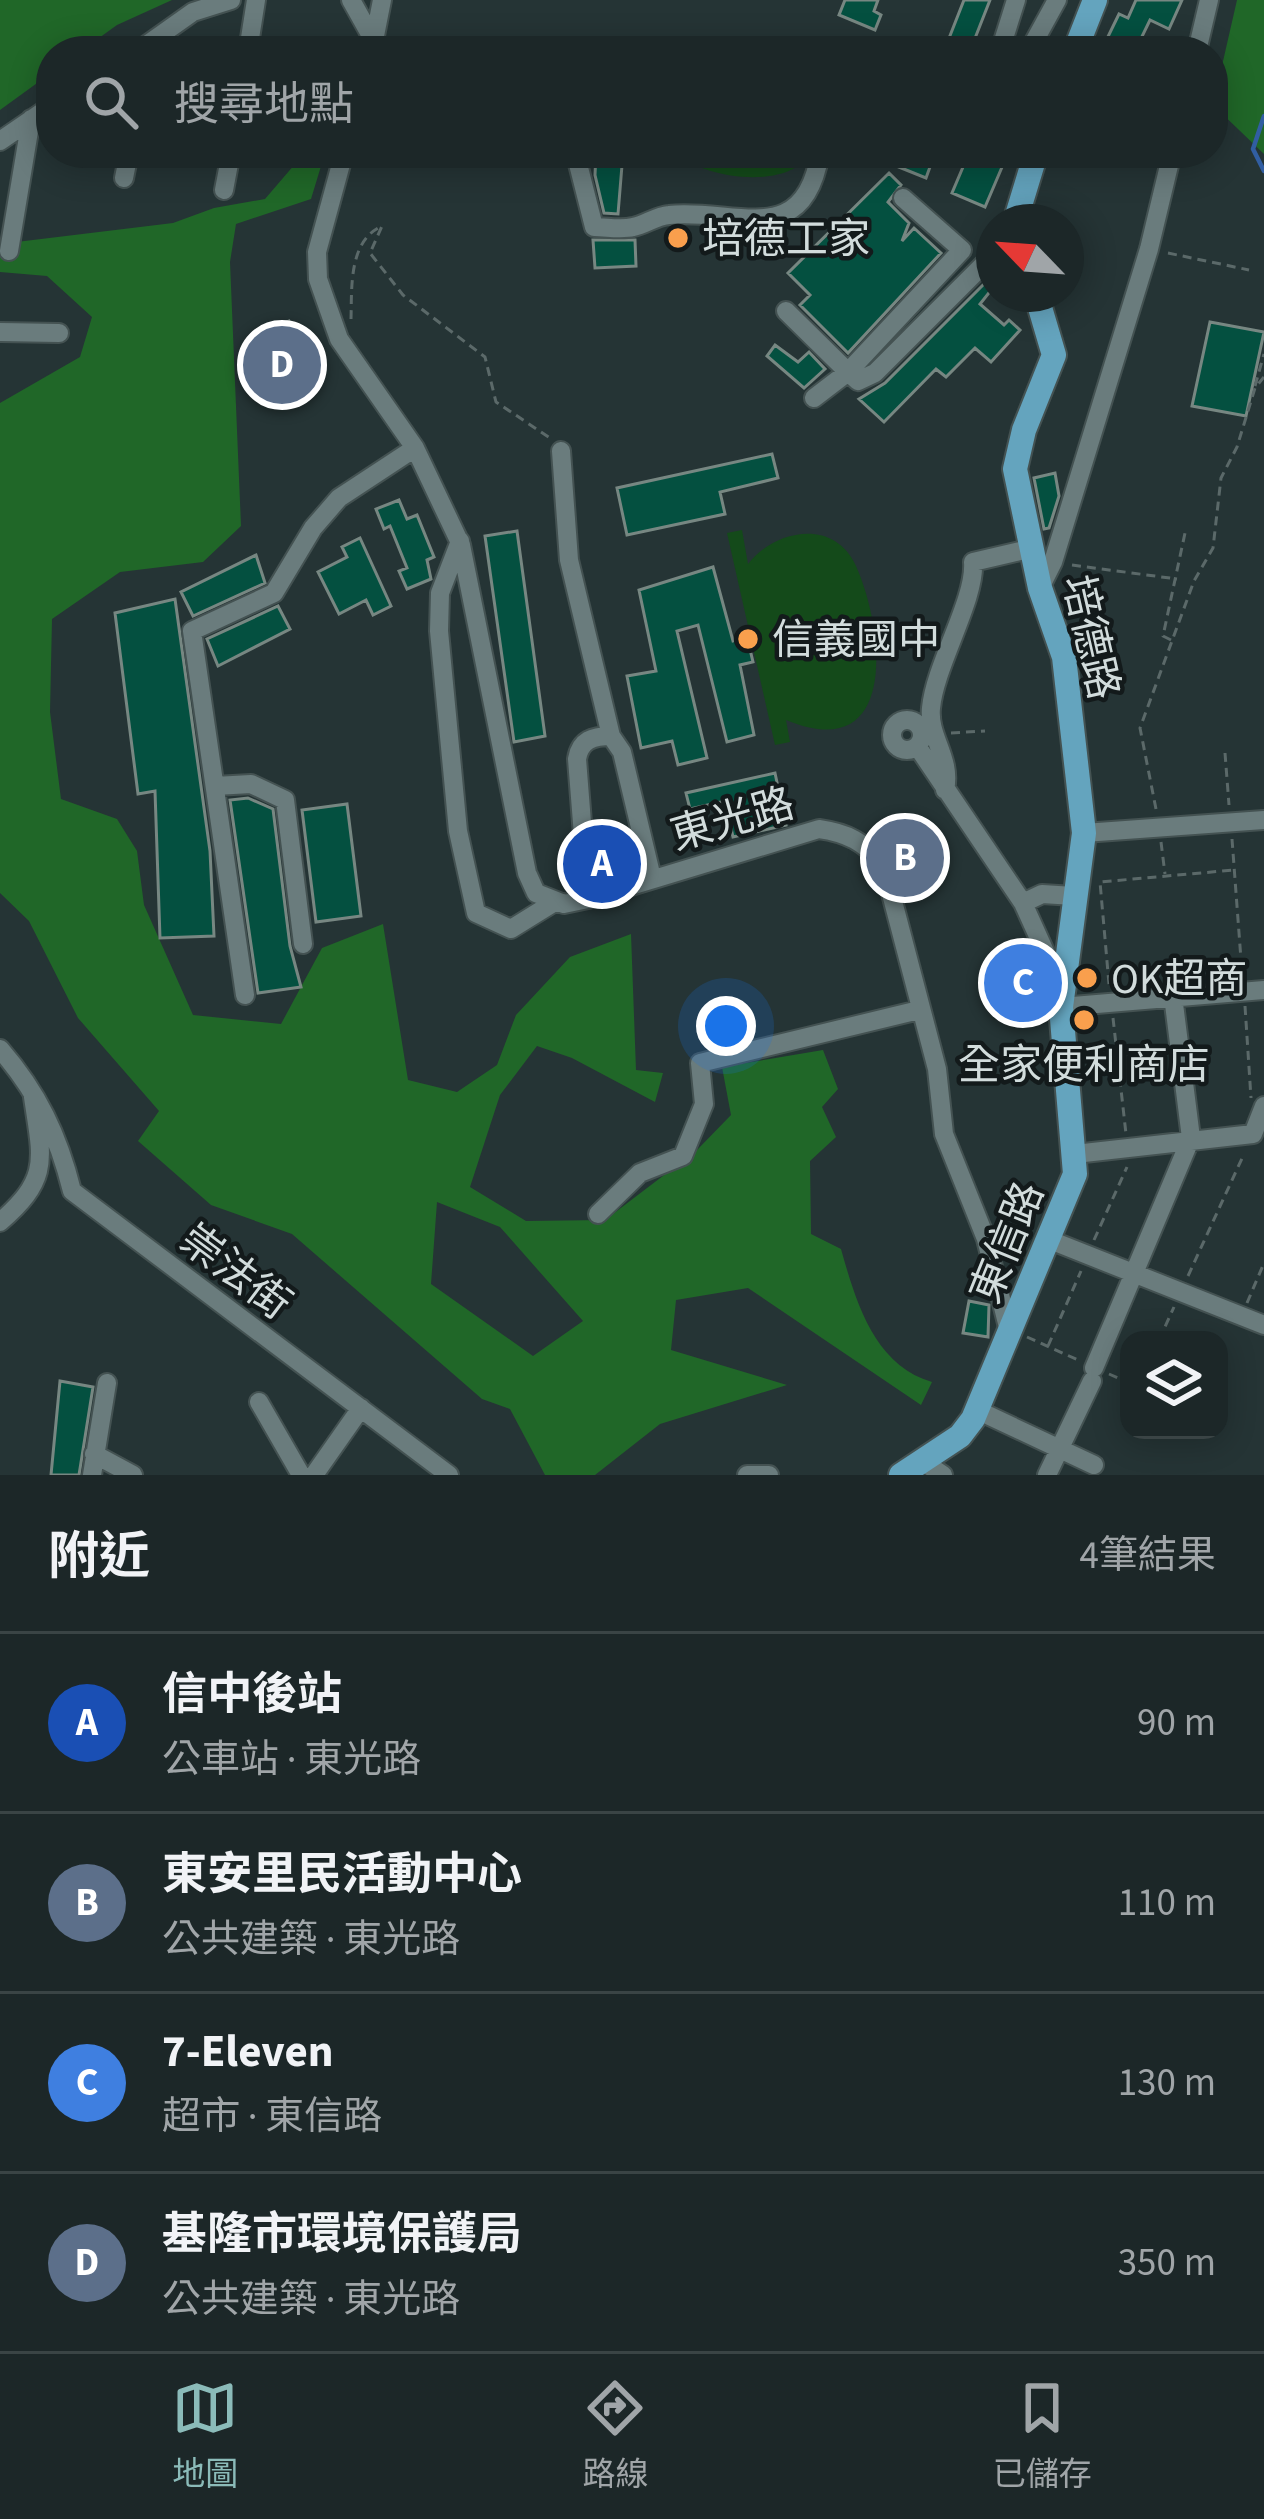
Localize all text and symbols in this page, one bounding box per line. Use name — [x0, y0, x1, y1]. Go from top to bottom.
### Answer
search box — [36, 36, 1228, 168]
icon: search — [78, 69, 144, 135]
text: 搜尋地點 — [174, 73, 354, 137]
north arrow — [976, 204, 1084, 312]
place label: 培德工家 — [702, 210, 870, 270]
marker: 培德工家 — [665, 225, 691, 251]
pin: D — [243, 320, 321, 410]
street label: 培德路 — [1047, 569, 1133, 706]
place label: 信義國中 — [772, 611, 940, 671]
marker: 信義國中 — [735, 626, 761, 652]
street label: 東光路 — [664, 774, 801, 866]
pin: B — [866, 813, 944, 903]
pin: A — [563, 819, 641, 909]
pin: C — [984, 938, 1062, 1028]
place label: OK超商 — [1111, 950, 1247, 1010]
marker: OK超商 — [1074, 965, 1100, 991]
your location — [696, 996, 756, 1056]
marker: 全家便利商店 — [1071, 1007, 1097, 1033]
place label: 全家便利商店 — [958, 1036, 1210, 1096]
street label: 東信路 — [956, 1173, 1059, 1312]
street label: 崇法街 — [166, 1211, 303, 1334]
map controls — [1120, 1331, 1228, 1439]
button: layers — [1120, 1331, 1228, 1439]
text: 附近 — [48, 1521, 150, 1593]
text: 4筆結果 — [1080, 1528, 1216, 1584]
text: 信中後站 — [162, 1663, 342, 1727]
text: A — [76, 1695, 98, 1751]
text: 90 m — [1137, 1695, 1216, 1751]
text: 公車站 · 東光路 — [162, 1732, 421, 1788]
text: 東安里民活動中心 — [162, 1843, 522, 1907]
text: B — [75, 1875, 99, 1931]
text: 110 m — [1118, 1875, 1216, 1931]
text: 公共建築 · 東光路 — [162, 1912, 460, 1968]
text: 7-Eleven — [162, 2020, 334, 2084]
text: C — [76, 2055, 98, 2111]
text: 130 m — [1118, 2055, 1216, 2111]
text: 超市 · 東信路 — [162, 2089, 382, 2145]
text: 基隆市環境保護局 — [162, 2203, 522, 2267]
text: D — [75, 2235, 99, 2291]
text: 350 m — [1118, 2235, 1216, 2291]
text: 公共建築 · 東光路 — [162, 2272, 460, 2328]
tab: 地圖 — [172, 2375, 238, 2498]
tab: 路線 — [582, 2375, 648, 2498]
tab: 已儲存 — [993, 2375, 1092, 2498]

